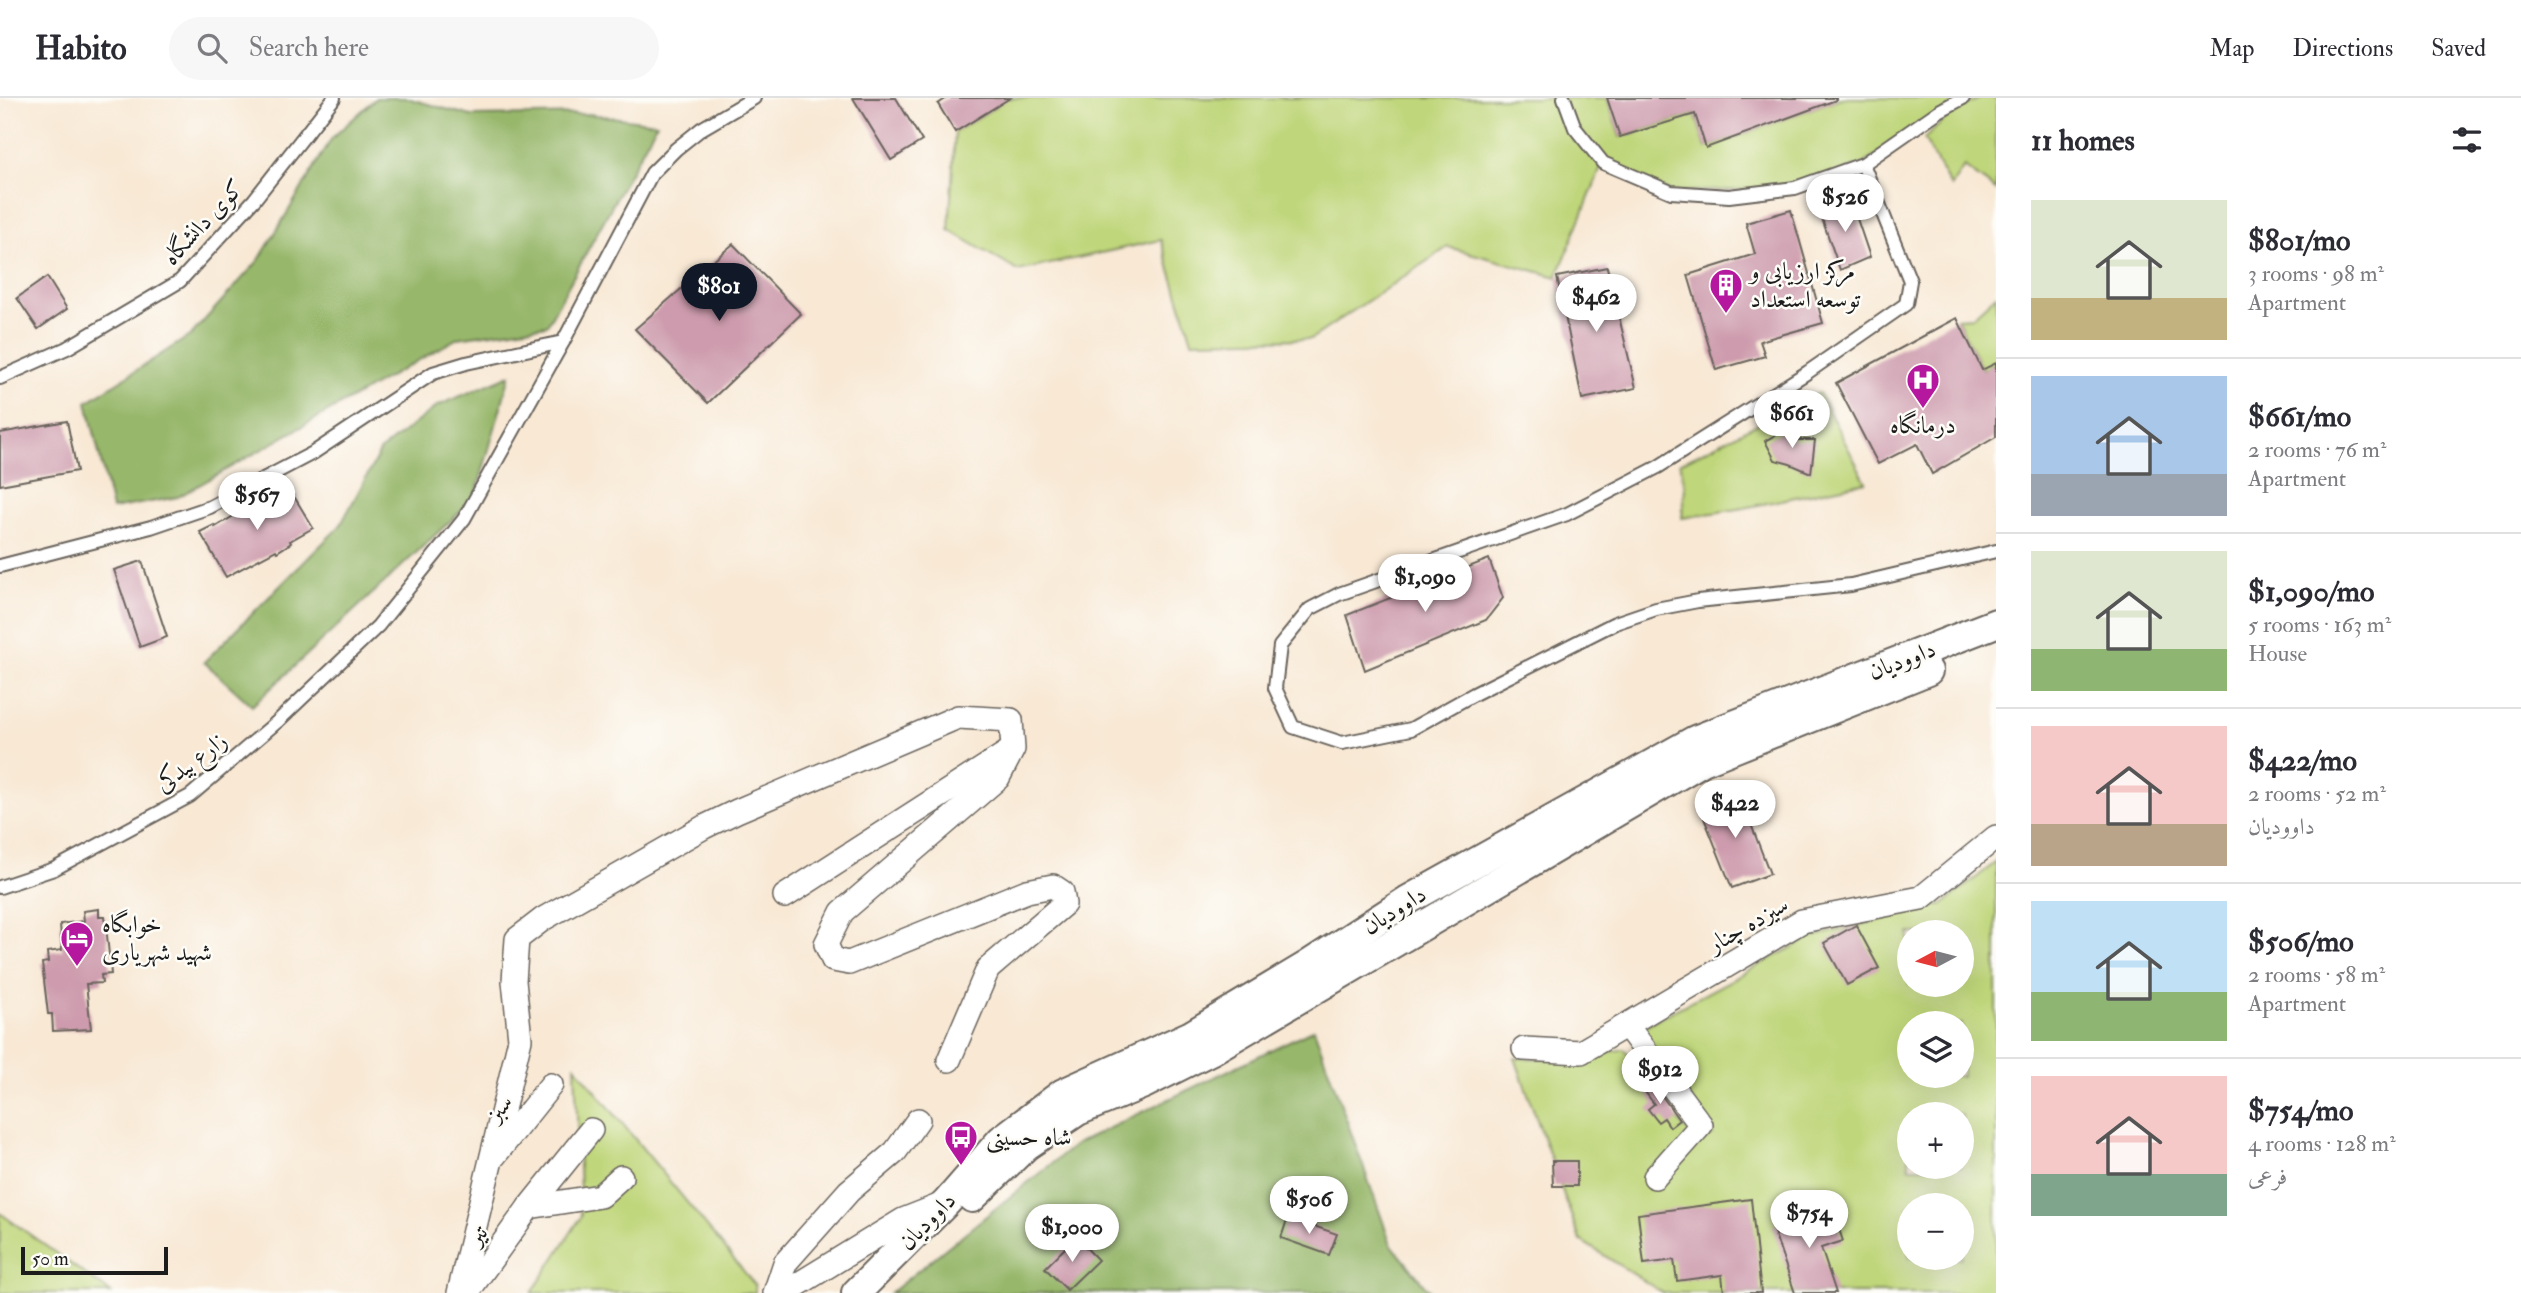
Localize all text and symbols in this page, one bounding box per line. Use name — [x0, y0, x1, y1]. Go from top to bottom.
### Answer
search box — [169, 17, 659, 80]
text: Habito — [35, 28, 127, 69]
icon: search — [193, 29, 231, 67]
text: Search here — [249, 32, 369, 64]
text: Map — [2209, 33, 2254, 64]
text: Directions — [2292, 33, 2393, 64]
text: Saved — [2431, 33, 2486, 64]
icon: filters — [2448, 121, 2486, 159]
text: 11 homes — [2031, 122, 2135, 159]
street label: کوی دانشگاه — [156, 173, 251, 272]
pin: $526 — [1804, 174, 1886, 234]
text: $526 — [1822, 182, 1868, 211]
text: $801/mo — [2248, 222, 2350, 259]
icon: home — [2087, 228, 2171, 312]
place label: مرکز ارزیابی و توسعه استعداد — [1747, 256, 1861, 315]
text: 3 rooms · 98 m² — [2248, 259, 2384, 288]
pin: $801 — [678, 264, 760, 323]
building icon: مرکز ارزیابی و توسعه استعداد — [1707, 266, 1745, 315]
text: $801 — [697, 271, 741, 300]
pin: $462 — [1555, 274, 1637, 334]
text: $462 — [1572, 282, 1620, 311]
text: Apartment — [2248, 288, 2346, 317]
hospital icon: درمانگاه — [1904, 361, 1942, 410]
pin: $661 — [1751, 390, 1833, 450]
text: $661 — [1770, 398, 1814, 427]
text: $661/mo — [2248, 398, 2351, 435]
icon: home — [2087, 404, 2171, 488]
place label: درمانگاه — [1890, 410, 1956, 441]
text: 2 rooms · 76 m² — [2248, 435, 2386, 464]
text: Apartment — [2248, 464, 2346, 493]
pin: $567 — [216, 472, 298, 532]
text: $567 — [234, 480, 280, 509]
pin: $1,090 — [1368, 554, 1482, 614]
text: $1,090 — [1394, 562, 1456, 591]
text: $1,090/mo — [2248, 573, 2374, 610]
icon: home — [2087, 579, 2171, 663]
text: 5 rooms · 163 m² — [2248, 610, 2391, 639]
street label: داوودیان — [1864, 633, 1940, 687]
text: House — [2248, 639, 2307, 668]
street label: زارع بیدکی — [149, 725, 236, 803]
text: $422/mo — [2248, 742, 2357, 779]
icon: home — [2087, 754, 2171, 838]
text: 2 rooms · 52 m² — [2248, 779, 2386, 808]
pin: $422 — [1694, 780, 1776, 840]
text: $422 — [1711, 788, 1759, 817]
text: داوودیان — [2248, 812, 2315, 841]
street label: داوودیان — [1356, 879, 1432, 942]
street label: سیزده چنار — [1701, 889, 1794, 961]
place label: خوابگاه شهید شهریاری — [102, 909, 212, 968]
hotel icon: خوابگاه شهید شهریاری — [58, 919, 96, 968]
north arrow — [1897, 920, 1974, 998]
map controls — [1897, 920, 1974, 1270]
text: $506/mo — [2248, 923, 2354, 960]
icon: home — [2087, 929, 2171, 1013]
text: 2 rooms · 58 m² — [2248, 960, 2385, 989]
text: Apartment — [2248, 989, 2346, 1018]
button: layers — [1897, 1011, 1974, 1088]
pin: $912 — [1619, 1046, 1701, 1106]
text: $912 — [1638, 1054, 1682, 1083]
street label: سبز — [477, 1088, 520, 1131]
text: $754/mo — [2248, 1092, 2353, 1129]
button: + — [1897, 1102, 1974, 1179]
icon: home — [2087, 1104, 2171, 1188]
bus stop icon: شاه حسینی — [942, 1118, 980, 1167]
place label: شاه حسینی — [986, 1122, 1072, 1154]
text: 4 rooms · 128 m² — [2248, 1129, 2396, 1158]
text: فرعی — [2248, 1162, 2287, 1191]
pin: $506 — [1268, 1176, 1350, 1236]
text: $506 — [1286, 1184, 1332, 1213]
street label: داوودیان — [892, 1185, 963, 1257]
pin: $754 — [1768, 1190, 1850, 1250]
button: − — [1897, 1193, 1974, 1270]
text: $754 — [1786, 1198, 1832, 1227]
pin: $1,000 — [1015, 1204, 1129, 1264]
text: $1,000 — [1041, 1212, 1103, 1241]
street label: تیر — [458, 1219, 495, 1254]
scale bar — [21, 1244, 168, 1276]
text: 50 m — [32, 1247, 69, 1271]

